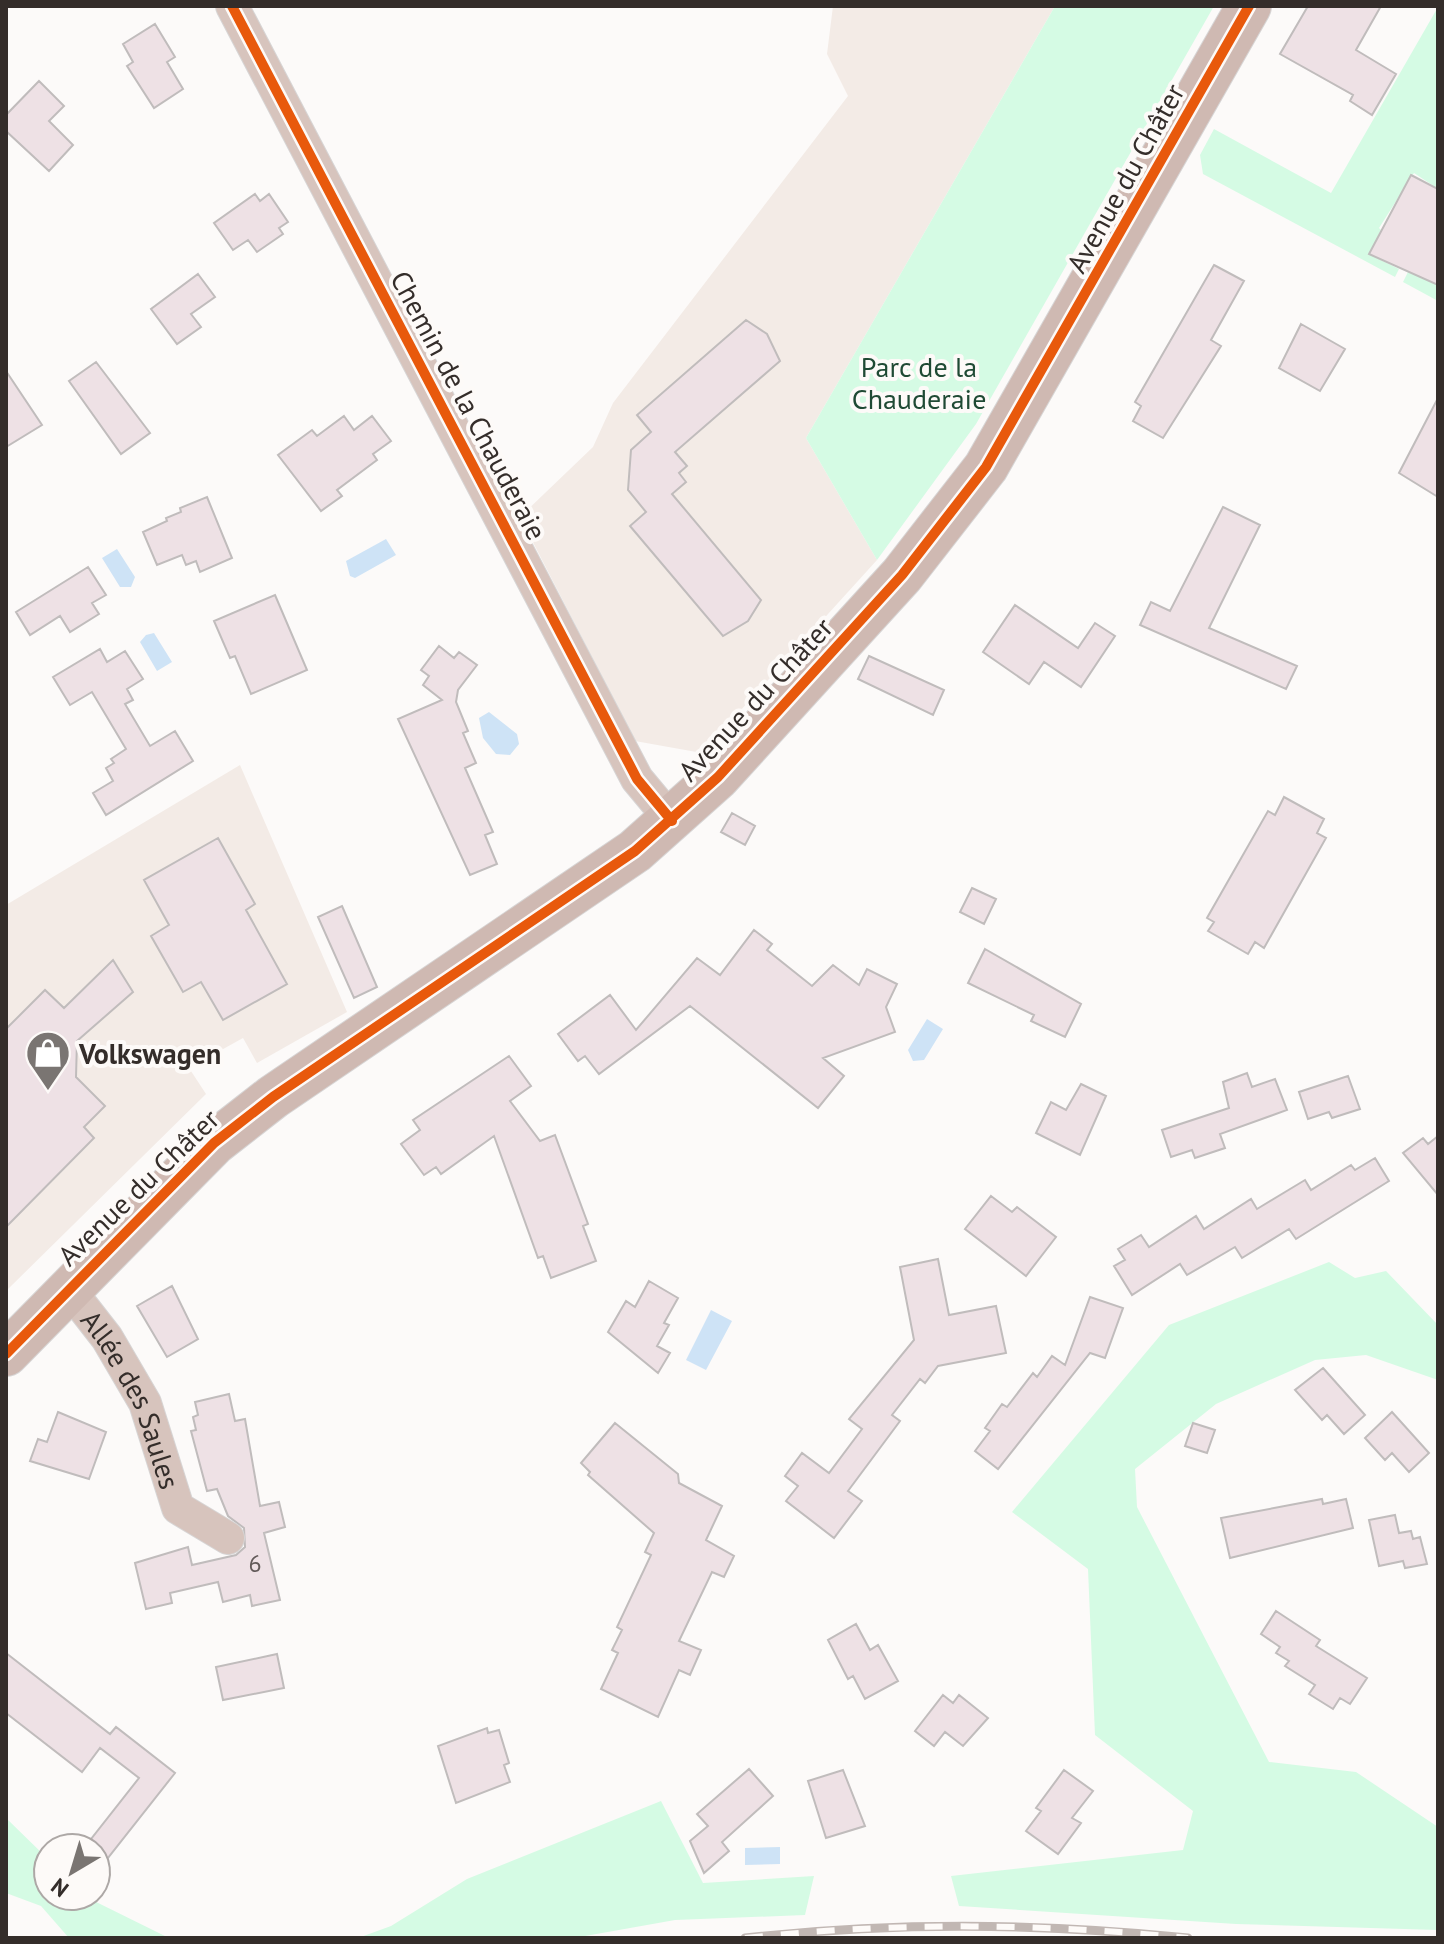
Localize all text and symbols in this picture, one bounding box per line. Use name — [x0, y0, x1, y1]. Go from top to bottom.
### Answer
street label: Avenue du Châter — [1058, 76, 1192, 279]
street label: Chemin de la Chauderaie — [382, 264, 556, 546]
park label: Parc de la Chauderaie — [852, 348, 986, 417]
street label: Avenue du Châter — [670, 609, 841, 789]
shop icon: Volkswagen — [24, 1029, 72, 1092]
place label: Volkswagen — [78, 1035, 221, 1072]
street label: Avenue du Châter — [49, 1100, 227, 1273]
street label: Allée des Saules — [73, 1302, 189, 1493]
house number: 6 — [248, 1548, 262, 1579]
north arrow — [32, 1832, 112, 1912]
text: N — [45, 1872, 74, 1903]

